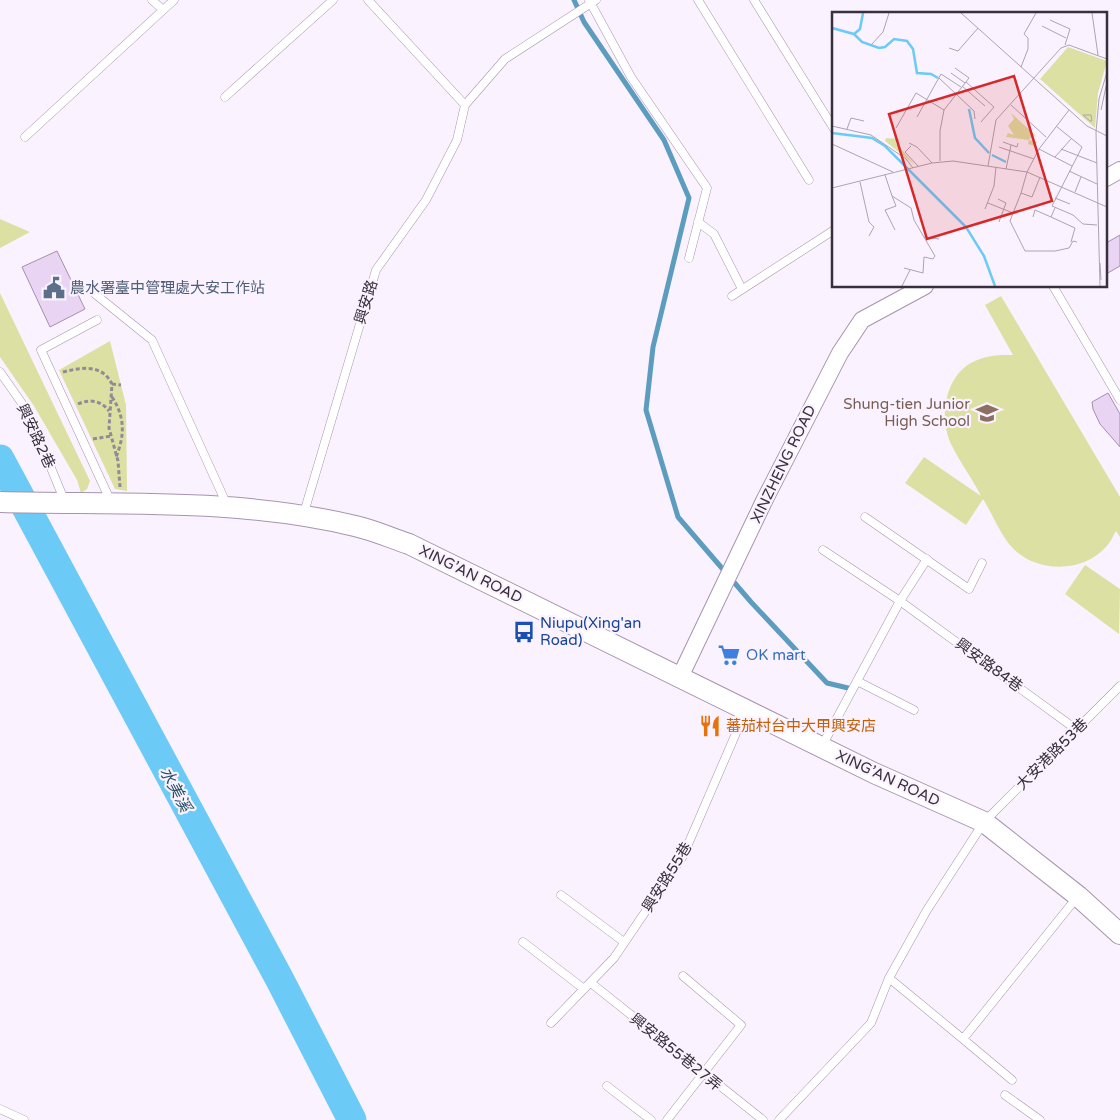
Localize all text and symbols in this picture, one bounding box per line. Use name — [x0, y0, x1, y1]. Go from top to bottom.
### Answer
inset map — [832, 12, 1108, 288]
public building icon: 農水署臺中管理處大安工作站 — [41, 275, 67, 301]
street label: 興安路 — [351, 278, 381, 326]
place label: 農水署臺中管理處大安工作站 — [70, 279, 265, 297]
place label: Shung-tien Junior High School — [843, 395, 970, 430]
school or university icon: Shung-tien Junior High School — [974, 400, 1000, 426]
street label: 興安路2巷 — [13, 401, 59, 471]
street label: XINZHENG ROAD — [747, 402, 819, 526]
street label: XING’AN ROAD — [416, 541, 526, 607]
place label: Niupu(Xing'an Road) — [540, 614, 641, 649]
bus stop icon: Niupu(Xing'an Road) — [511, 619, 537, 645]
street label: 興安路84巷 — [952, 635, 1026, 695]
supermarket icon: OK mart — [716, 642, 742, 668]
place label: OK mart — [746, 646, 806, 664]
restaurant icon: 蕃茄村台中大甲興安店 — [697, 713, 723, 739]
street label: 大安港路53巷 — [1012, 714, 1092, 794]
place label: 蕃茄村台中大甲興安店 — [726, 717, 876, 735]
street label: XING’AN ROAD — [833, 746, 943, 810]
water label: 水美溪 — [155, 764, 196, 817]
street label: 興安路55巷 — [638, 839, 696, 915]
street label: 興安路55巷27弄 — [627, 1010, 725, 1094]

